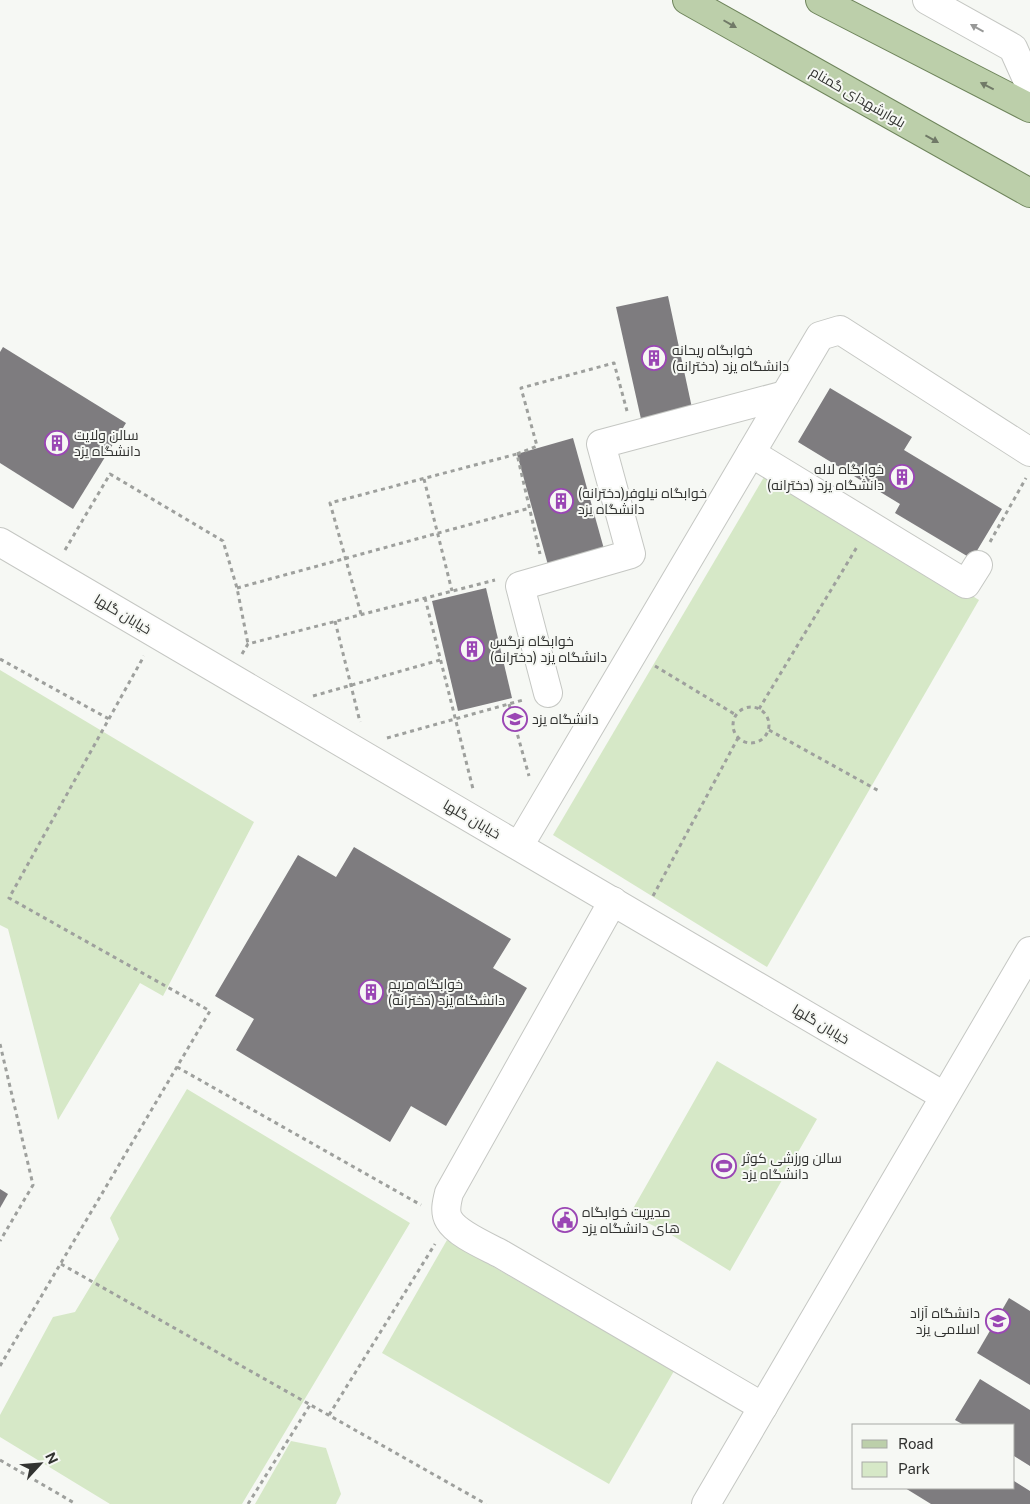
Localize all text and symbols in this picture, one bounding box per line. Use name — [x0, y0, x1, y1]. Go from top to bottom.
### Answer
one-way arrow — [722, 20, 737, 28]
one-way arrow — [970, 23, 983, 32]
street label: بلوارشهدای گمنام — [806, 63, 909, 133]
one-way arrow — [979, 82, 994, 90]
one-way arrow — [925, 134, 939, 143]
place label: خوابگاه ریحانه (دخترانه) دانشگاه یزد — [672, 342, 789, 374]
building icon: خوابگاه ریحانه (دخترانه) دانشگاه یزد — [641, 345, 667, 371]
place label: سالن ولایت دانشگاه یزد — [74, 427, 141, 459]
building icon: سالن ولایت دانشگاه یزد — [44, 430, 70, 456]
place label: خوابگاه لاله (دخترانه) دانشگاه یزد — [767, 461, 884, 493]
building icon: خوابگاه لاله (دخترانه) دانشگاه یزد — [889, 464, 915, 490]
place label: خوابگاه نیلوفر(دخترانه) دانشگاه یزد — [578, 485, 707, 517]
building icon: خوابگاه نیلوفر(دخترانه) دانشگاه یزد — [548, 488, 574, 514]
street label: خیابان گلها — [92, 591, 154, 637]
place label: خوابگاه نرگس (دخترانه) دانشگاه یزد — [490, 633, 607, 665]
building icon: خوابگاه نرگس (دخترانه) دانشگاه یزد — [459, 636, 485, 662]
school or university icon: دانشگاه یزد — [502, 706, 528, 732]
place label: دانشگاه یزد — [532, 711, 599, 727]
street label: خیابان گلها — [440, 796, 504, 842]
place label: خوابگاه مریم (دخترانه) دانشگاه یزد — [388, 976, 505, 1008]
building icon: خوابگاه مریم (دخترانه) دانشگاه یزد — [358, 979, 384, 1005]
street label: خیابان گلها — [790, 1001, 852, 1047]
place label: سالن ورزشی کوثر دانشگاه یزد — [741, 1150, 842, 1182]
sports icon: سالن ورزشی کوثر دانشگاه یزد — [711, 1153, 737, 1179]
place label: مدیریت خوابگاه های دانشگاه یزد — [582, 1204, 680, 1236]
public building icon: مدیریت خوابگاه های دانشگاه یزد — [552, 1207, 578, 1233]
place label: دانشگاه آزاد اسلامی یزد — [910, 1305, 980, 1337]
school or university icon: دانشگاه آزاد اسلامی یزد — [985, 1308, 1011, 1334]
legend — [852, 1424, 1015, 1489]
text: Road — [898, 1435, 934, 1452]
north arrow — [15, 1439, 65, 1489]
text: N — [42, 1450, 61, 1467]
text: Park — [898, 1460, 930, 1477]

